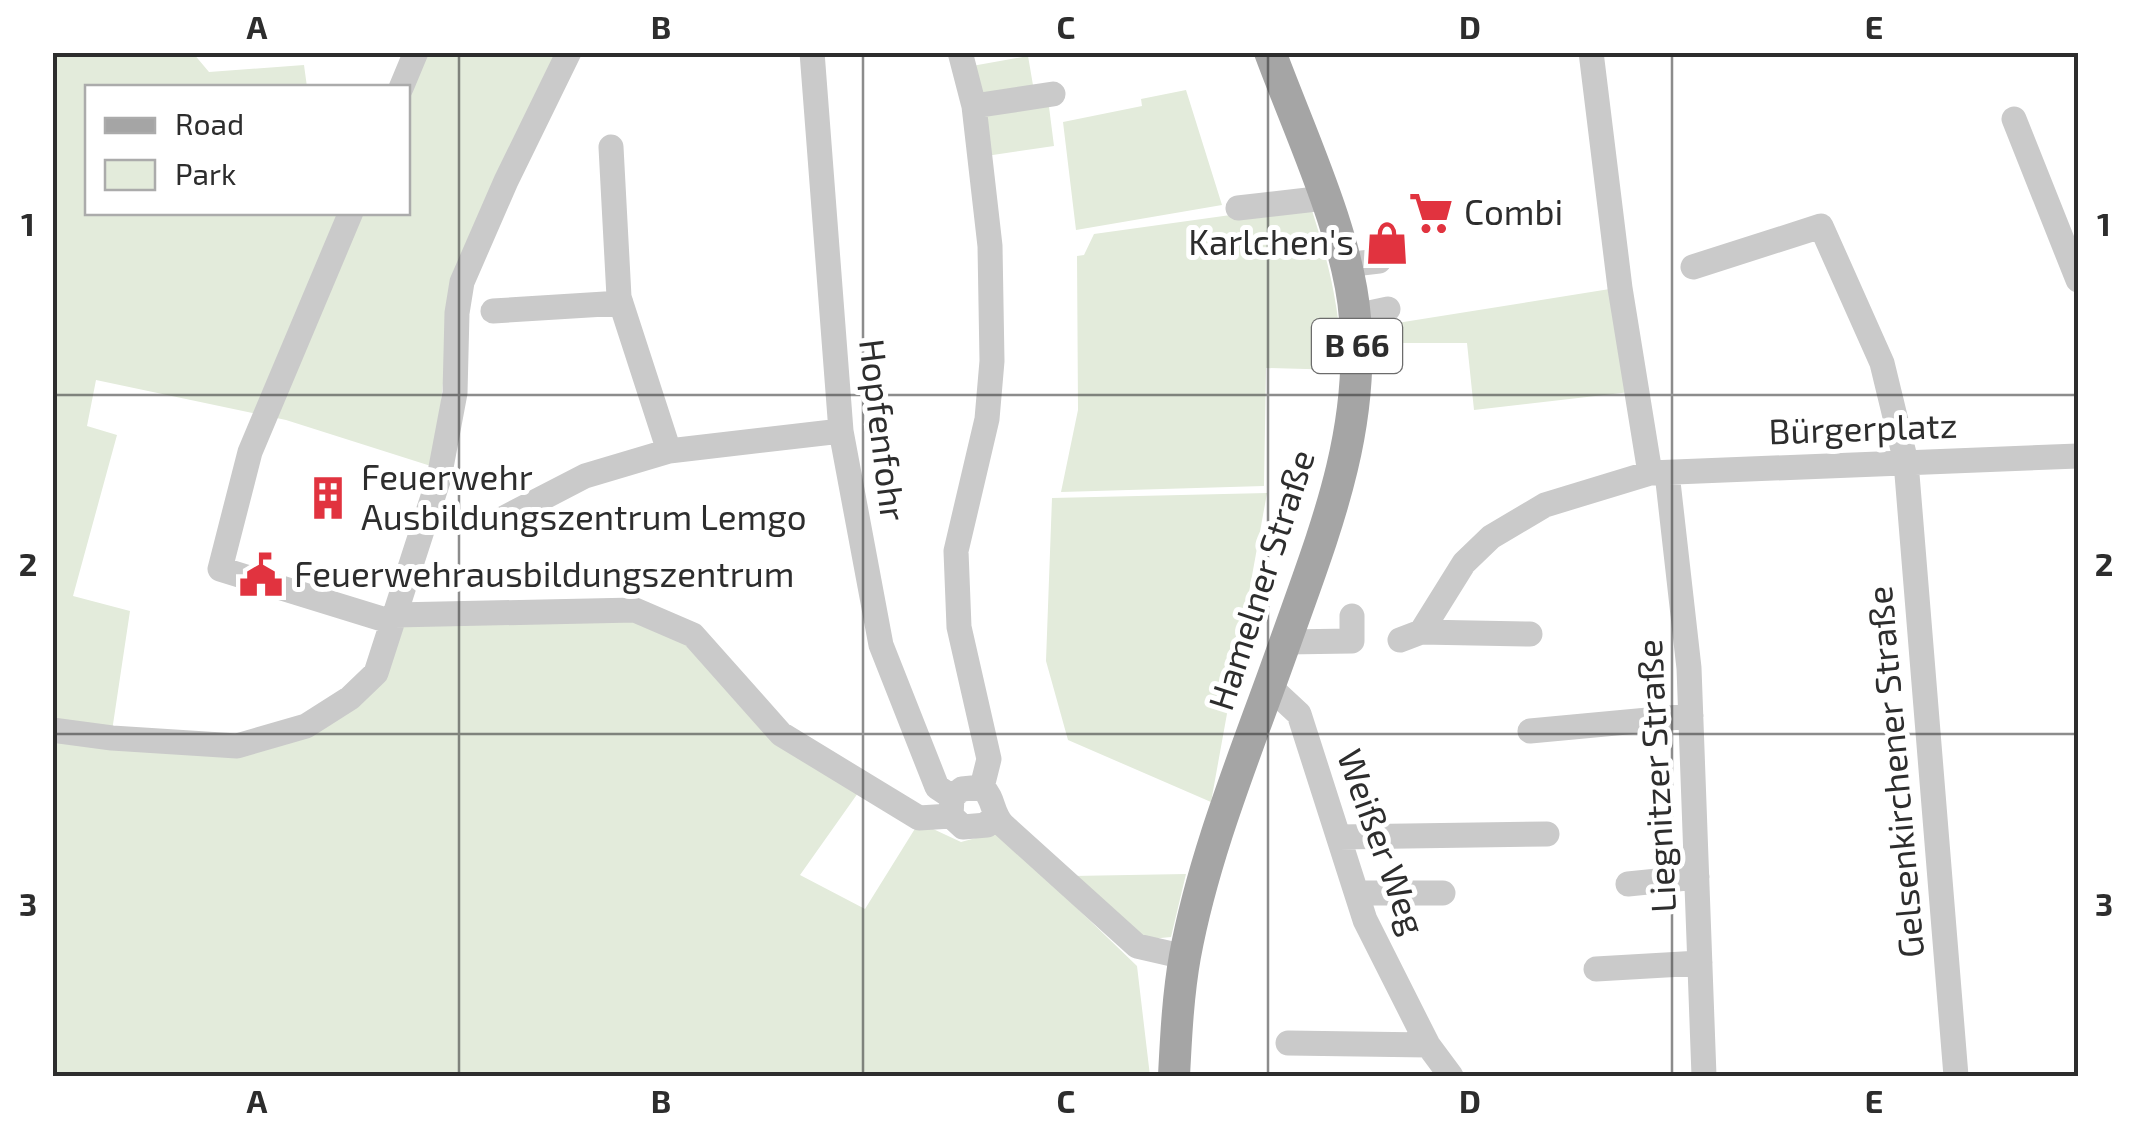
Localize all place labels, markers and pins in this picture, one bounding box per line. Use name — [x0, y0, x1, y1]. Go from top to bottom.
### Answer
supermarket icon: Combi — [1407, 189, 1455, 237]
place label: Combi — [1464, 190, 1563, 232]
shop icon: Karlchen's — [1363, 219, 1411, 267]
place label: Karlchen's — [1188, 220, 1354, 262]
place label: Feuerwehr Ausbildungszentrum Lemgo — [361, 455, 807, 537]
building icon: Feuerwehr Ausbildungszentrum Lemgo — [304, 474, 352, 522]
public building icon: Feuerwehrausbildungszentrum — [237, 551, 285, 599]
place label: Feuerwehrausbildungszentrum — [294, 552, 794, 594]

